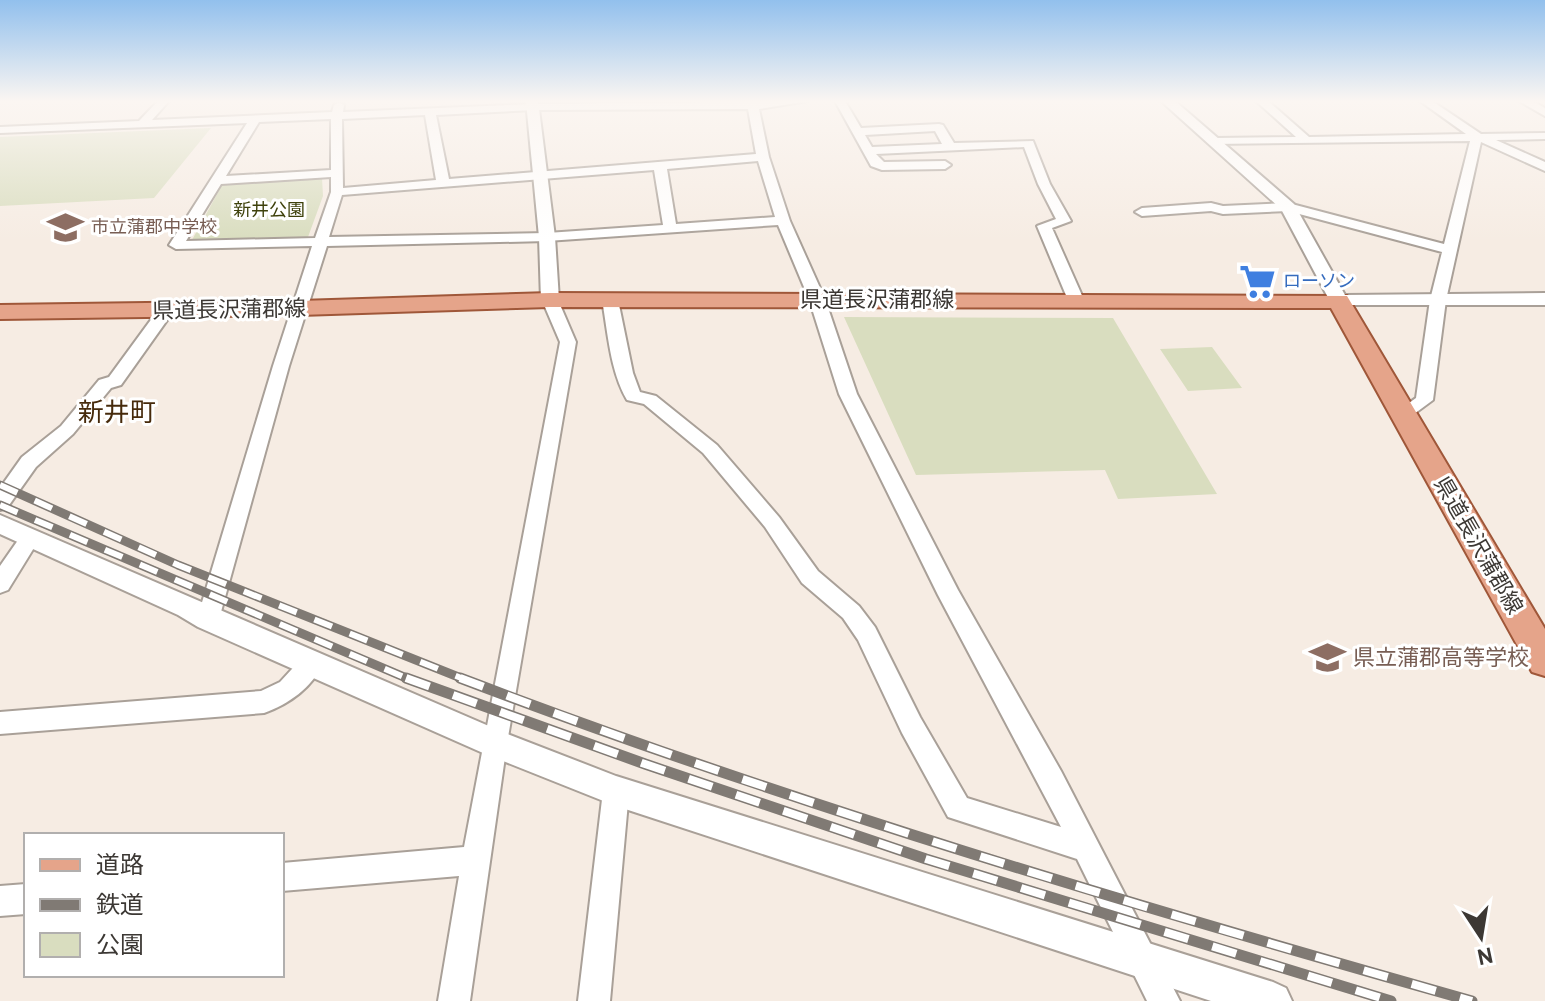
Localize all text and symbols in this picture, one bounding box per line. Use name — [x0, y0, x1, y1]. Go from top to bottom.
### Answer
park label: 新井公園 — [233, 200, 305, 223]
school or university icon: 市立蒲郡中学校 — [46, 208, 84, 246]
place label: 市立蒲郡中学校 — [91, 217, 217, 240]
supermarket icon: ローソン — [1238, 262, 1276, 300]
place label: ローソン — [1283, 271, 1355, 294]
street label: 県道長沢蒲郡線 — [800, 288, 954, 315]
street label: 県道長沢蒲郡線 — [152, 297, 306, 326]
district label: 新井町 — [78, 398, 156, 431]
street label: 県道長沢蒲郡線 — [1427, 473, 1527, 620]
school or university icon: 県立蒲郡高等学校 — [1308, 638, 1346, 676]
place label: 県立蒲郡高等学校 — [1353, 646, 1529, 673]
legend — [24, 833, 284, 977]
text: 道路 — [96, 852, 144, 882]
text: 鉄道 — [96, 892, 144, 922]
north arrow — [1441, 897, 1521, 977]
text: 公園 — [96, 932, 144, 962]
text: N — [1474, 939, 1495, 969]

